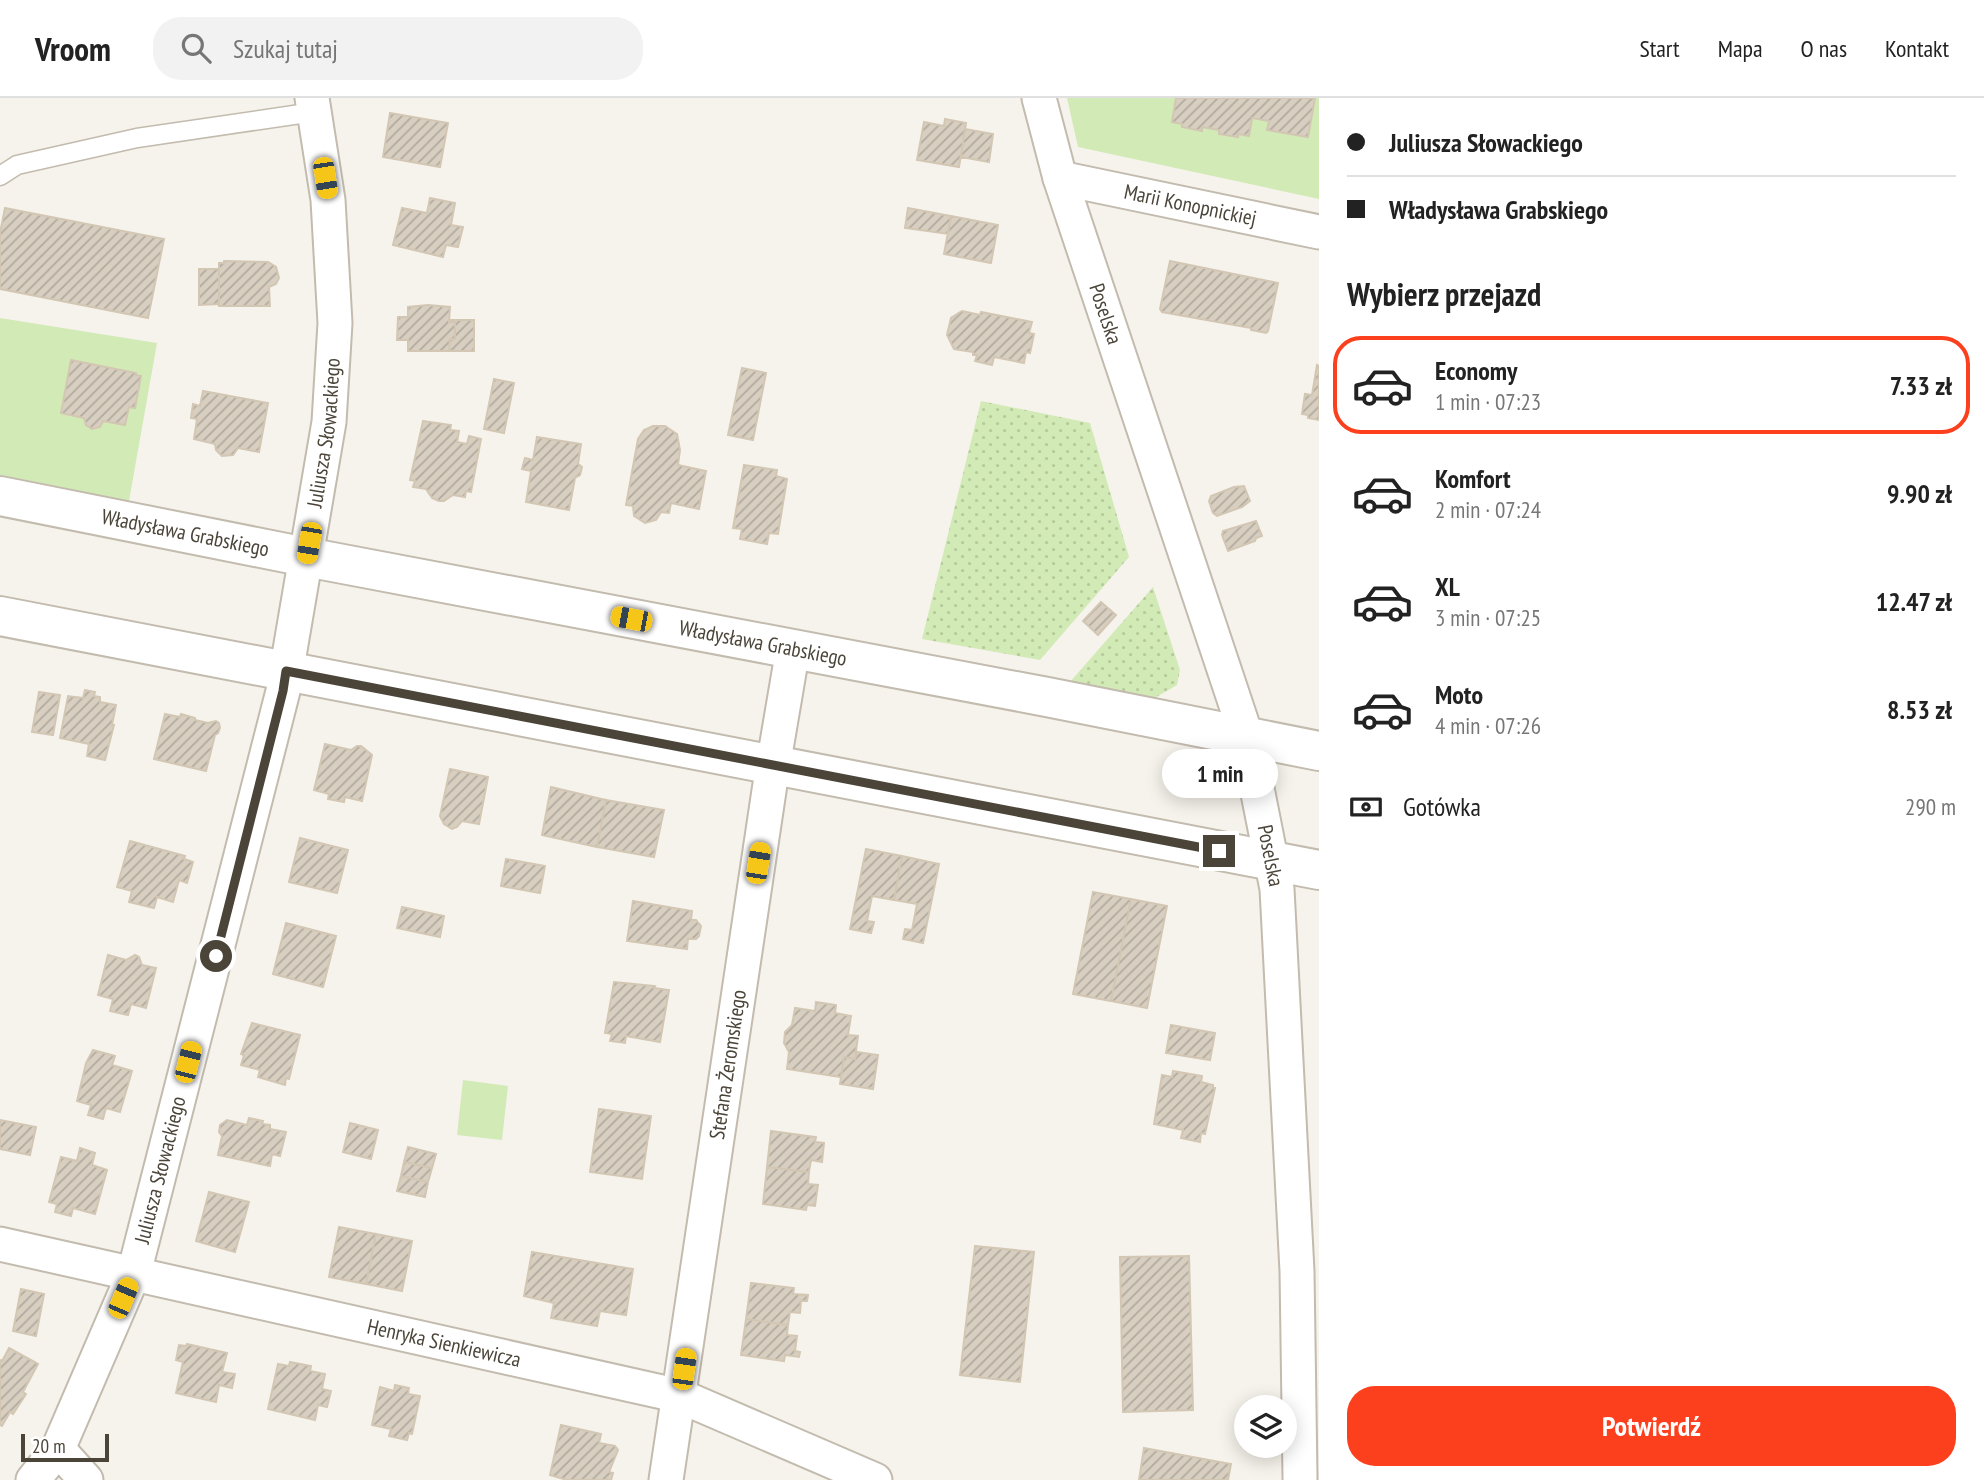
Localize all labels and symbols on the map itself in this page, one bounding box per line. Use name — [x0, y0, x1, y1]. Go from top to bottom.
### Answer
car — [312, 156, 339, 200]
street label: Marii Konopnickiej — [1122, 178, 1259, 232]
street label: Poselska — [1083, 280, 1129, 348]
street label: Juliusza Słowackiego — [300, 357, 346, 511]
street label: Władysława Grabskiego — [99, 503, 272, 562]
car — [296, 520, 323, 566]
car — [609, 605, 654, 633]
street label: Władysława Grabskiego — [677, 614, 849, 672]
callout: 1 min — [1161, 750, 1277, 798]
street label: Poselska — [1252, 822, 1290, 889]
route end — [1203, 835, 1235, 867]
car — [745, 841, 772, 885]
route start — [200, 940, 232, 972]
street label: Stefana Żeromskiego — [703, 988, 752, 1141]
car — [173, 1039, 204, 1085]
street label: Juliusza Słowackiego — [128, 1093, 192, 1247]
car — [106, 1275, 141, 1321]
street label: Henryka Sienkiewicza — [365, 1312, 524, 1373]
car — [671, 1347, 698, 1391]
scale bar — [21, 1431, 108, 1463]

